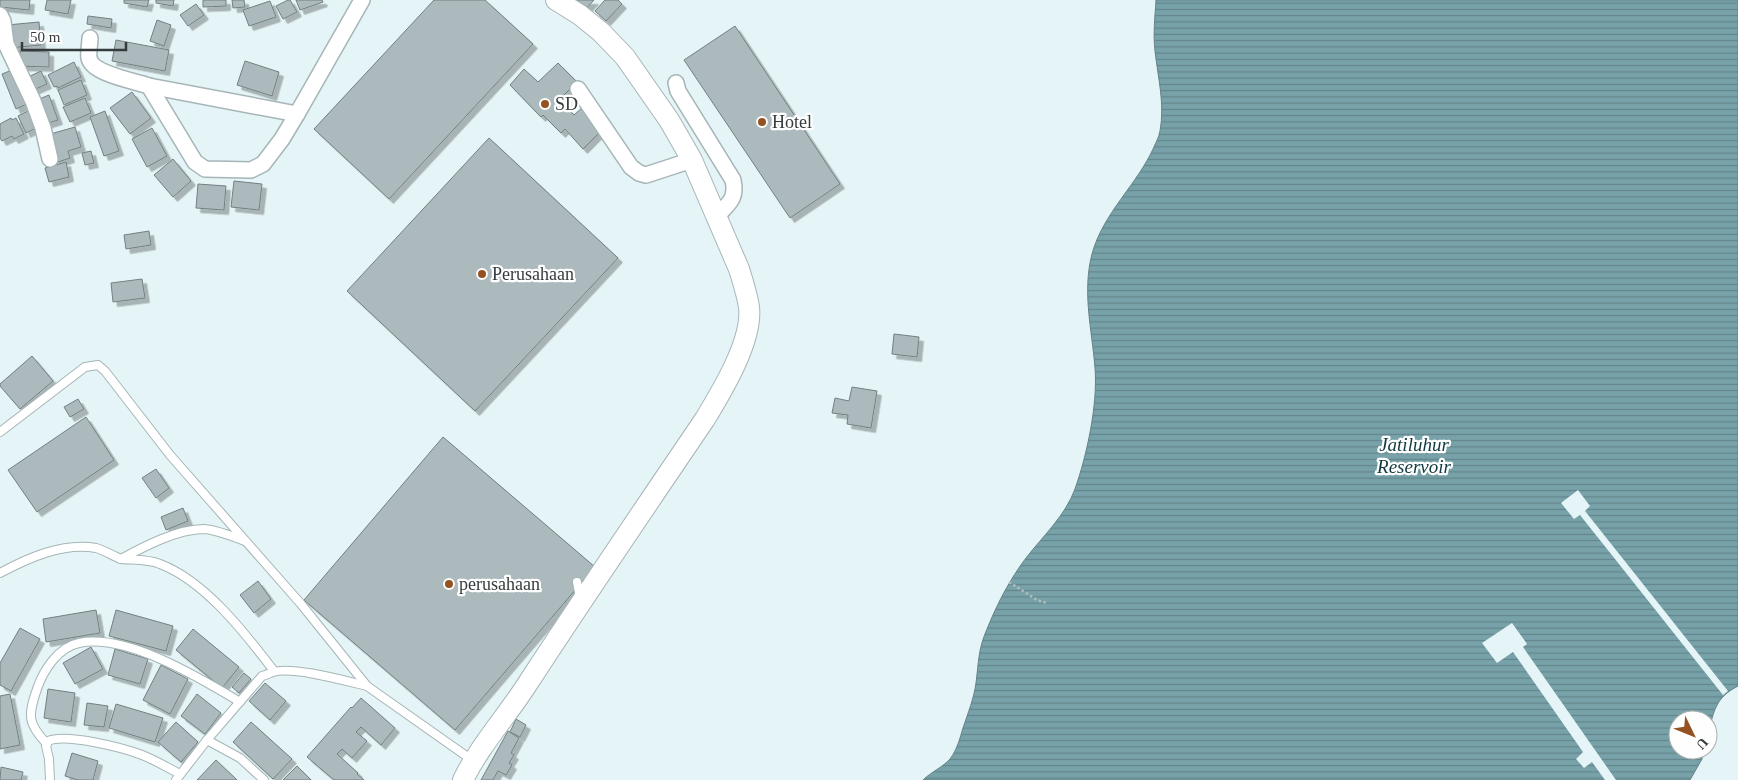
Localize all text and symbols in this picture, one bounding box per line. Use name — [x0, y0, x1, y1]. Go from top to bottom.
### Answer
scale bar — [22, 20, 126, 52]
text: 50 m — [30, 29, 61, 45]
place label: SD — [555, 94, 578, 114]
marker: SD — [539, 98, 551, 110]
place label: Hotel — [772, 112, 812, 132]
marker: Hotel — [756, 116, 768, 128]
place label: Perusahaan — [492, 264, 574, 284]
marker: Perusahaan — [476, 268, 488, 280]
water label: Jatiluhur Reservoir — [1376, 434, 1452, 477]
place label: perusahaan — [459, 574, 540, 594]
marker: perusahaan — [443, 578, 455, 590]
north arrow — [1668, 710, 1718, 760]
text: U — [1693, 735, 1711, 752]

